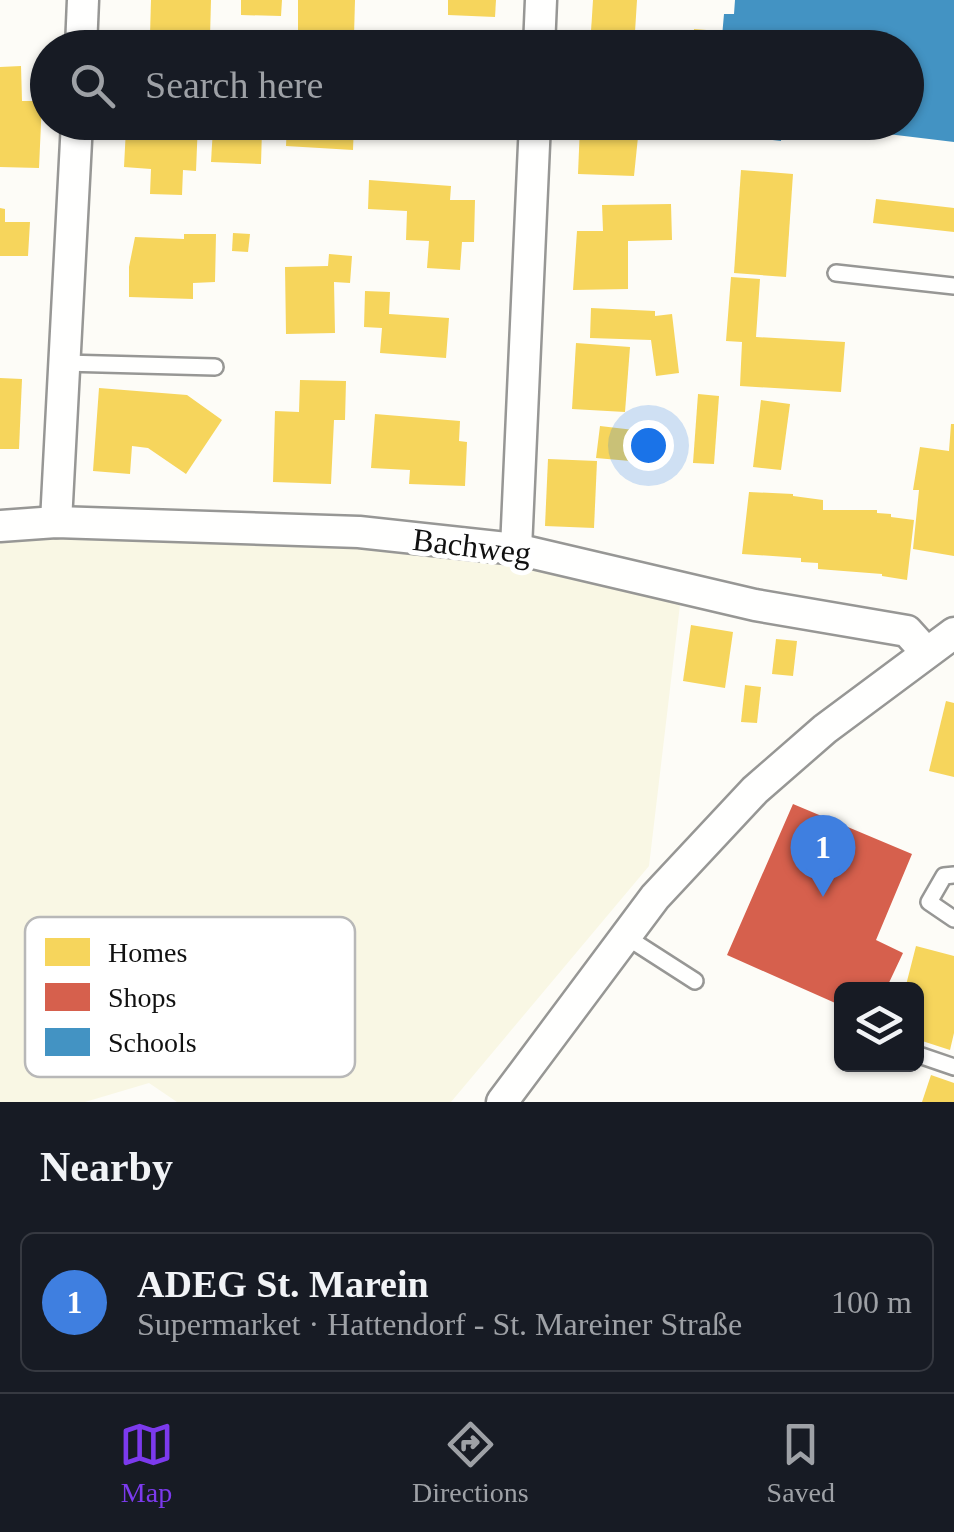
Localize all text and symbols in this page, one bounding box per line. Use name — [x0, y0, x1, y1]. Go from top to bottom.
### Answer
search box — [30, 30, 924, 140]
icon: search — [65, 58, 120, 113]
text: Search here — [145, 64, 323, 106]
your location — [623, 420, 674, 471]
street label: Bachweg — [411, 521, 533, 571]
pin: 1 — [790, 814, 856, 897]
legend — [25, 917, 355, 1077]
text: Homes — [108, 937, 187, 968]
text: Shops — [108, 982, 176, 1013]
map controls — [834, 982, 924, 1072]
button: layers — [834, 982, 924, 1072]
text: Schools — [108, 1027, 197, 1058]
text: Nearby — [40, 1144, 173, 1190]
text: ADEG St. Marein — [137, 1263, 429, 1305]
text: 1 — [67, 1284, 83, 1320]
text: 100 m — [831, 1284, 912, 1320]
text: Supermarket · Hattendorf - St. Mareiner Straße — [137, 1306, 742, 1342]
tab: Map — [119, 1417, 174, 1509]
tab: Directions — [412, 1417, 529, 1509]
tab: Saved — [767, 1417, 835, 1509]

